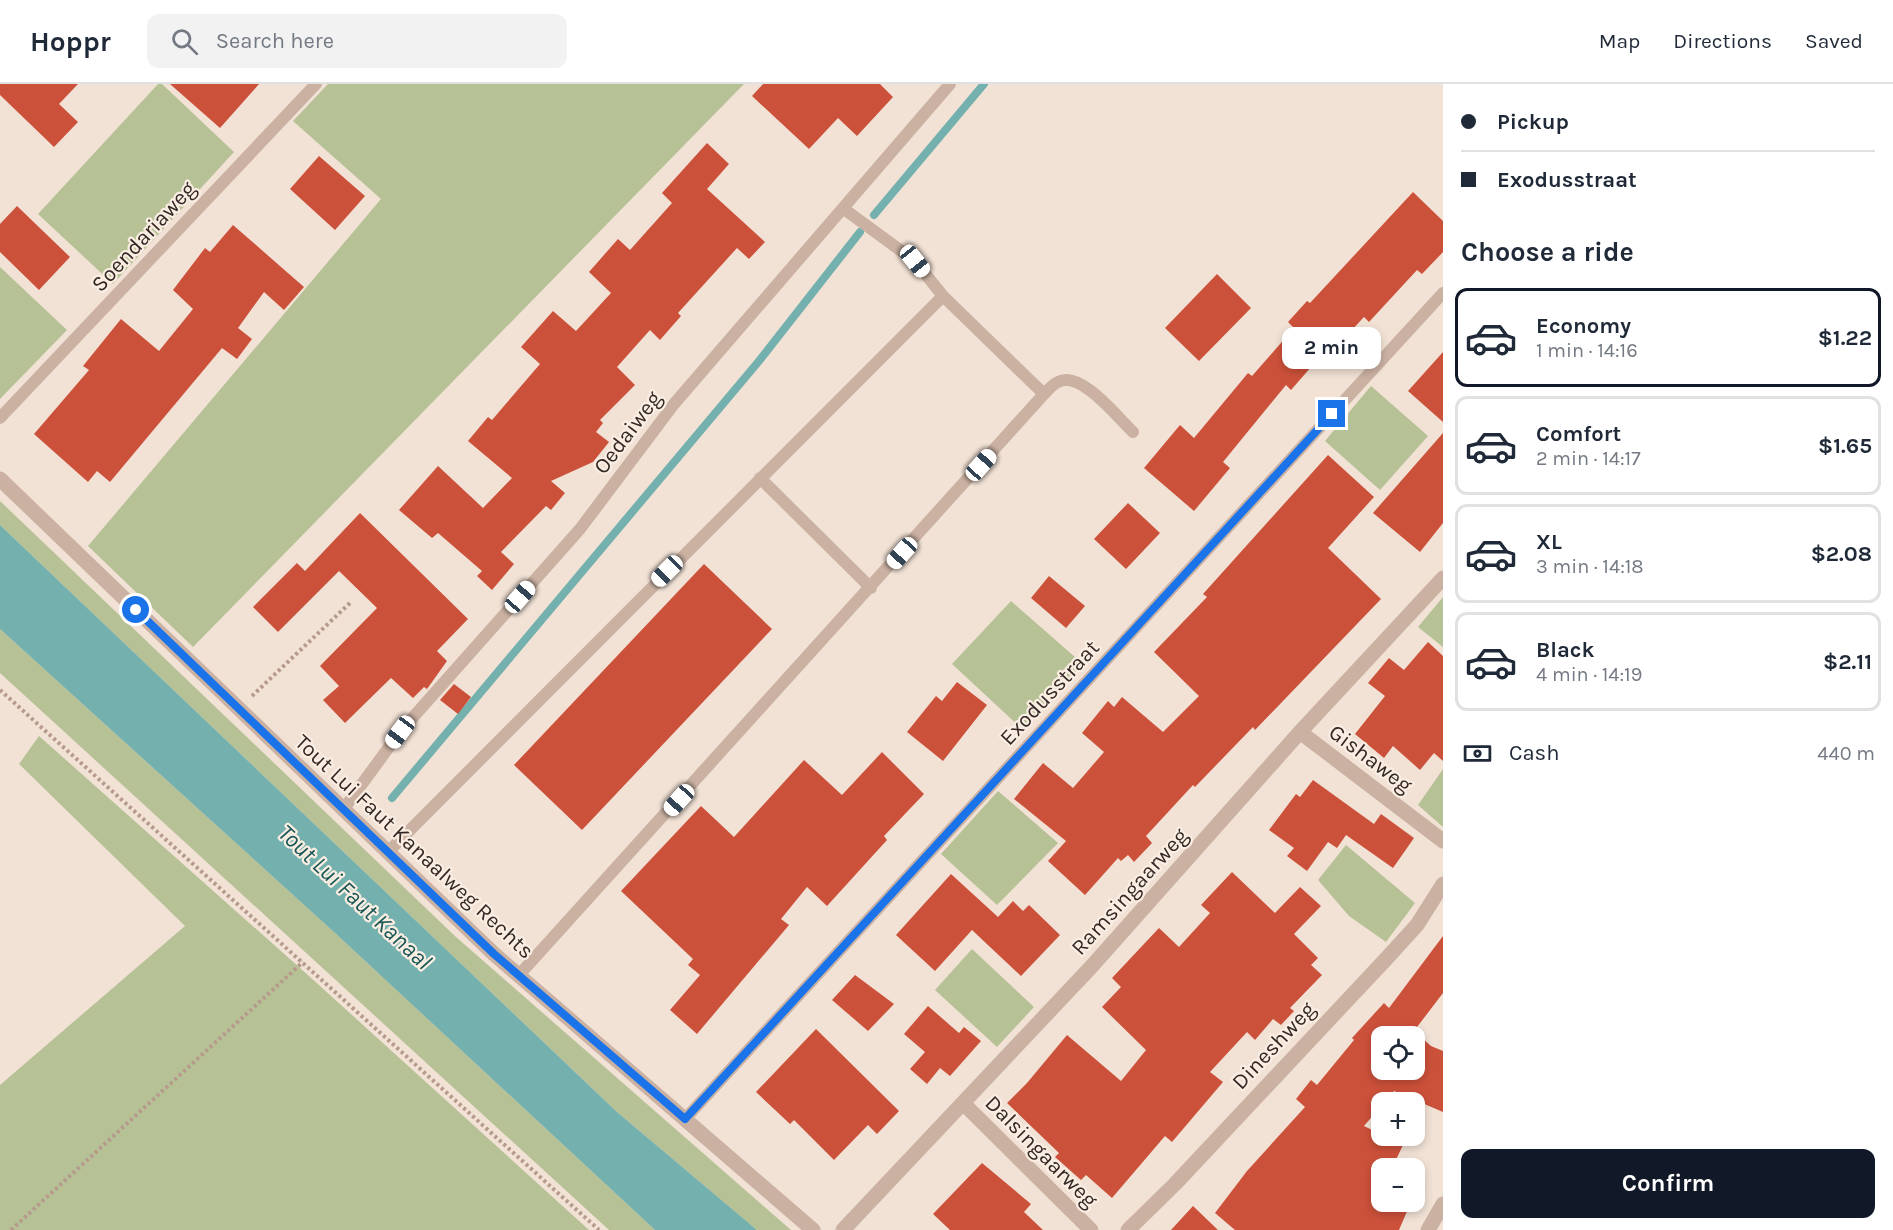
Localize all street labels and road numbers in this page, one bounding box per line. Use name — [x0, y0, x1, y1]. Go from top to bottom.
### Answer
street label: Soendariaweg — [86, 176, 202, 297]
street label: Oedaiweg — [588, 386, 668, 479]
street label: Exodusstraat — [995, 635, 1105, 750]
street label: Gishaweg — [1324, 719, 1418, 799]
street label: Tout Lui Faut Kanaalweg Rechts — [290, 728, 540, 964]
street label: Ramsingaarweg — [1066, 822, 1194, 960]
street label: Dineshweg — [1227, 996, 1321, 1095]
street label: Dalsingaarweg — [980, 1090, 1103, 1214]

